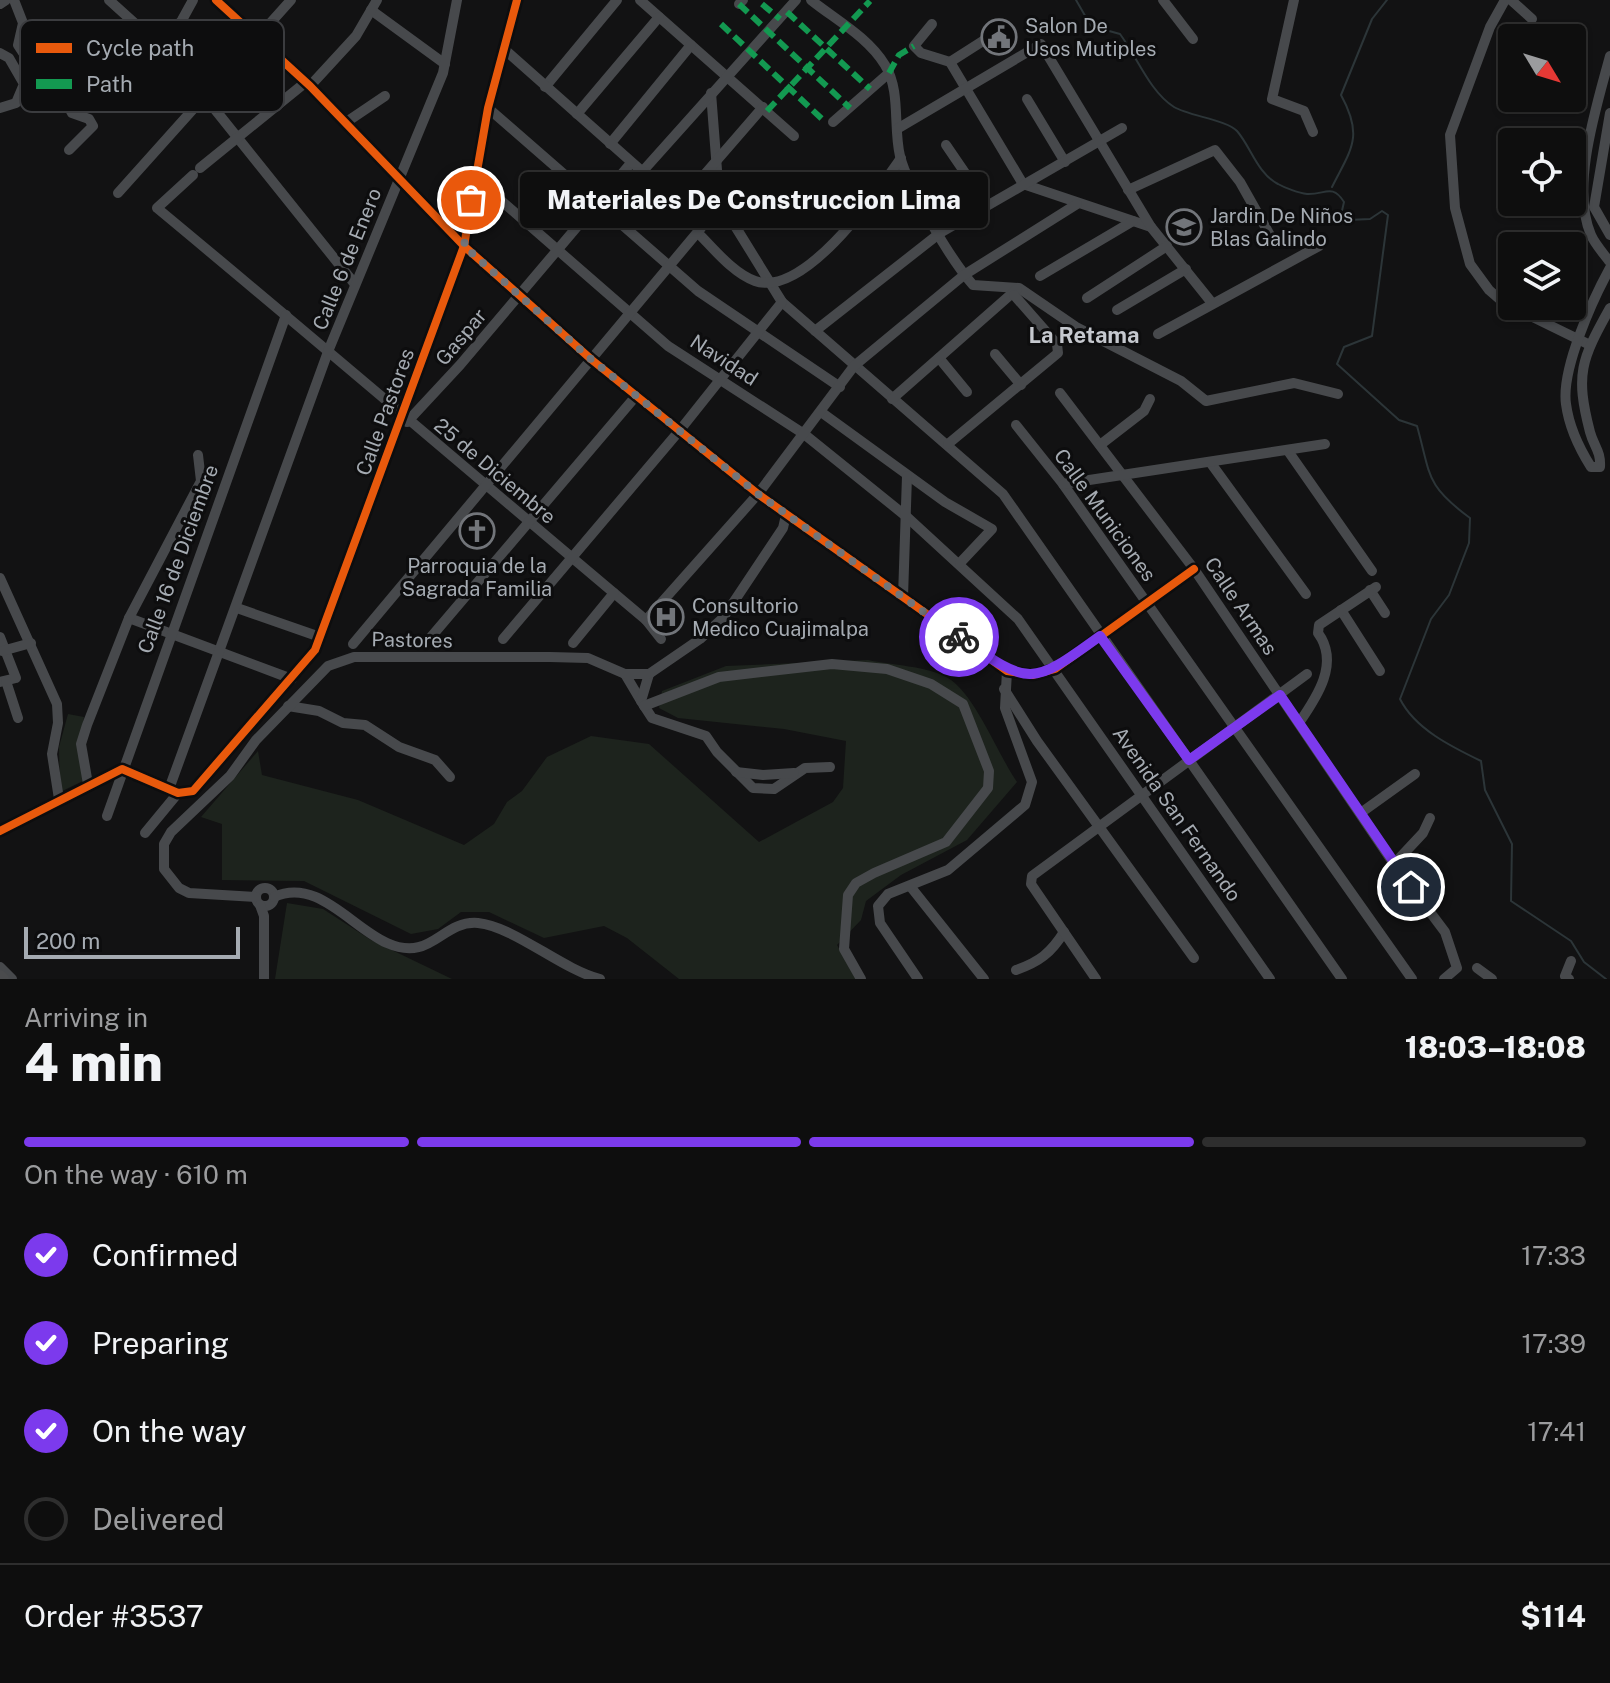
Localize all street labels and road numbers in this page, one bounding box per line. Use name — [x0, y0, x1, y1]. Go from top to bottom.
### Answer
street label: Calle 6 de Enero — [308, 184, 386, 334]
street label: Gaspar — [430, 304, 492, 370]
street label: Navidad — [686, 329, 762, 391]
street label: Calle Pastores — [351, 345, 419, 479]
street label: 25 de Diciembre — [429, 413, 561, 529]
street label: Calle Municiones — [1049, 444, 1161, 586]
street label: Calle 16 de Diciembre — [133, 461, 223, 657]
street label: Calle Armas — [1200, 553, 1282, 659]
street label: Pastores — [371, 627, 453, 653]
street label: Avenida San Fernando — [1108, 722, 1246, 906]

